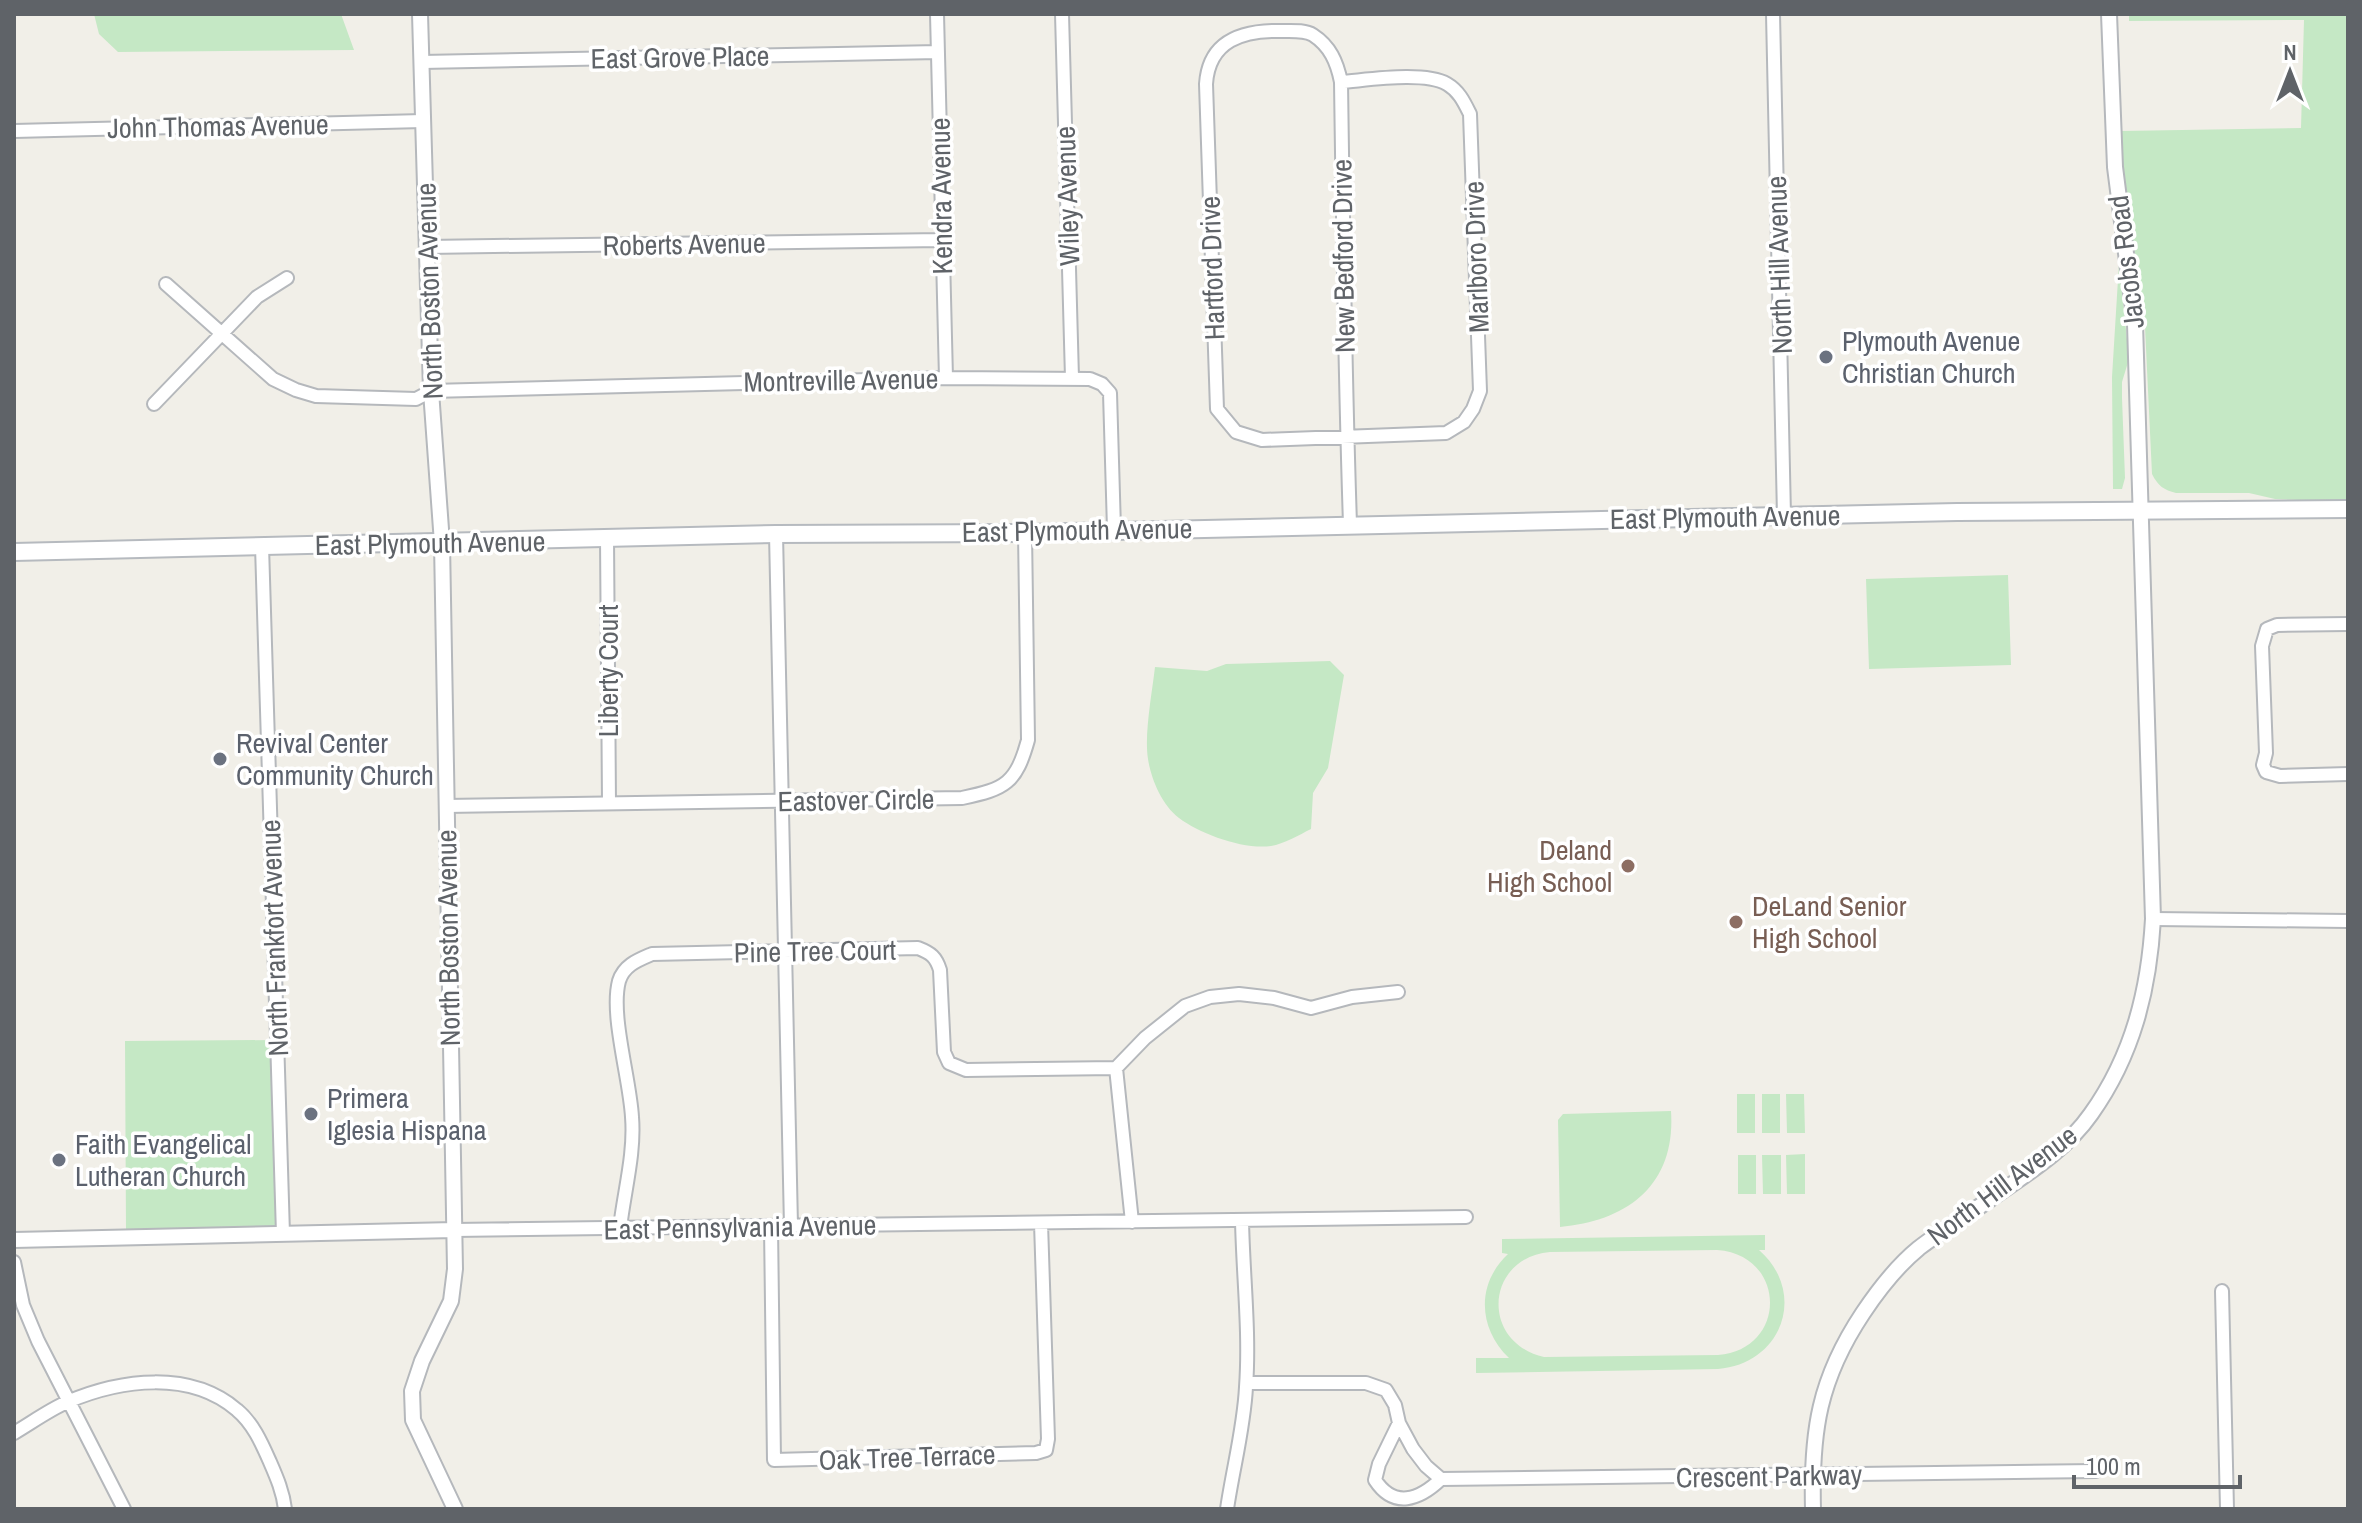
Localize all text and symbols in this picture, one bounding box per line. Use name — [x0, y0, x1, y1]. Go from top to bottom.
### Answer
north arrow — [2250, 32, 2330, 112]
street label: East Grove Place — [590, 36, 770, 78]
text: N — [2283, 37, 2297, 67]
street label: John Thomas Avenue — [107, 105, 329, 147]
street label: Kendra Avenue — [921, 117, 961, 275]
street label: Wiley Avenue — [1046, 125, 1088, 267]
street label: New Bedford Drive — [1322, 159, 1364, 353]
street label: North Hill Avenue — [1757, 175, 1801, 355]
street label: Marlboro Drive — [1454, 180, 1498, 334]
street label: North Boston Avenue — [406, 182, 452, 400]
street label: Jacobs Road — [2099, 193, 2153, 331]
street label: Hartford Drive — [1190, 195, 1234, 341]
street label: Roberts Avenue — [602, 224, 766, 264]
place label: Plymouth Avenue Christian Church — [1842, 322, 2020, 392]
marker: Plymouth Avenue Christian Church — [1817, 348, 1835, 366]
street label: Montreville Avenue — [743, 359, 939, 401]
street label: East Plymouth Avenue — [1609, 496, 1841, 538]
street label: East Plymouth Avenue — [961, 509, 1193, 551]
street label: East Plymouth Avenue — [314, 522, 546, 564]
street label: Liberty Court — [589, 605, 627, 737]
place label: Revival Center Community Church — [236, 724, 434, 794]
marker: Revival Center Community Church — [211, 750, 229, 768]
street label: Eastover Circle — [777, 780, 935, 820]
street label: North Frankfort Avenue — [251, 819, 297, 1057]
street label: North Boston Avenue — [427, 829, 469, 1047]
place label: Deland High School — [1487, 831, 1612, 901]
marker: Deland High School — [1619, 857, 1637, 875]
place label: DeLand Senior High School — [1752, 887, 1907, 957]
marker: DeLand Senior High School — [1727, 913, 1745, 931]
street label: Pine Tree Court — [734, 931, 896, 971]
place label: Primera Iglesia Hispana — [327, 1079, 487, 1149]
marker: Primera Iglesia Hispana — [302, 1105, 320, 1123]
street label: North Hill Avenue — [1919, 1116, 2085, 1254]
place label: Faith Evangelical Lutheran Church — [75, 1125, 251, 1195]
marker: Faith Evangelical Lutheran Church — [50, 1151, 68, 1169]
street label: East Pennsylvania Avenue — [603, 1206, 877, 1248]
street label: Oak Tree Terrace — [818, 1435, 996, 1479]
scale bar — [2074, 1439, 2240, 1489]
text: 100 m — [2086, 1450, 2141, 1482]
street label: Crescent Parkway — [1676, 1455, 1863, 1497]

